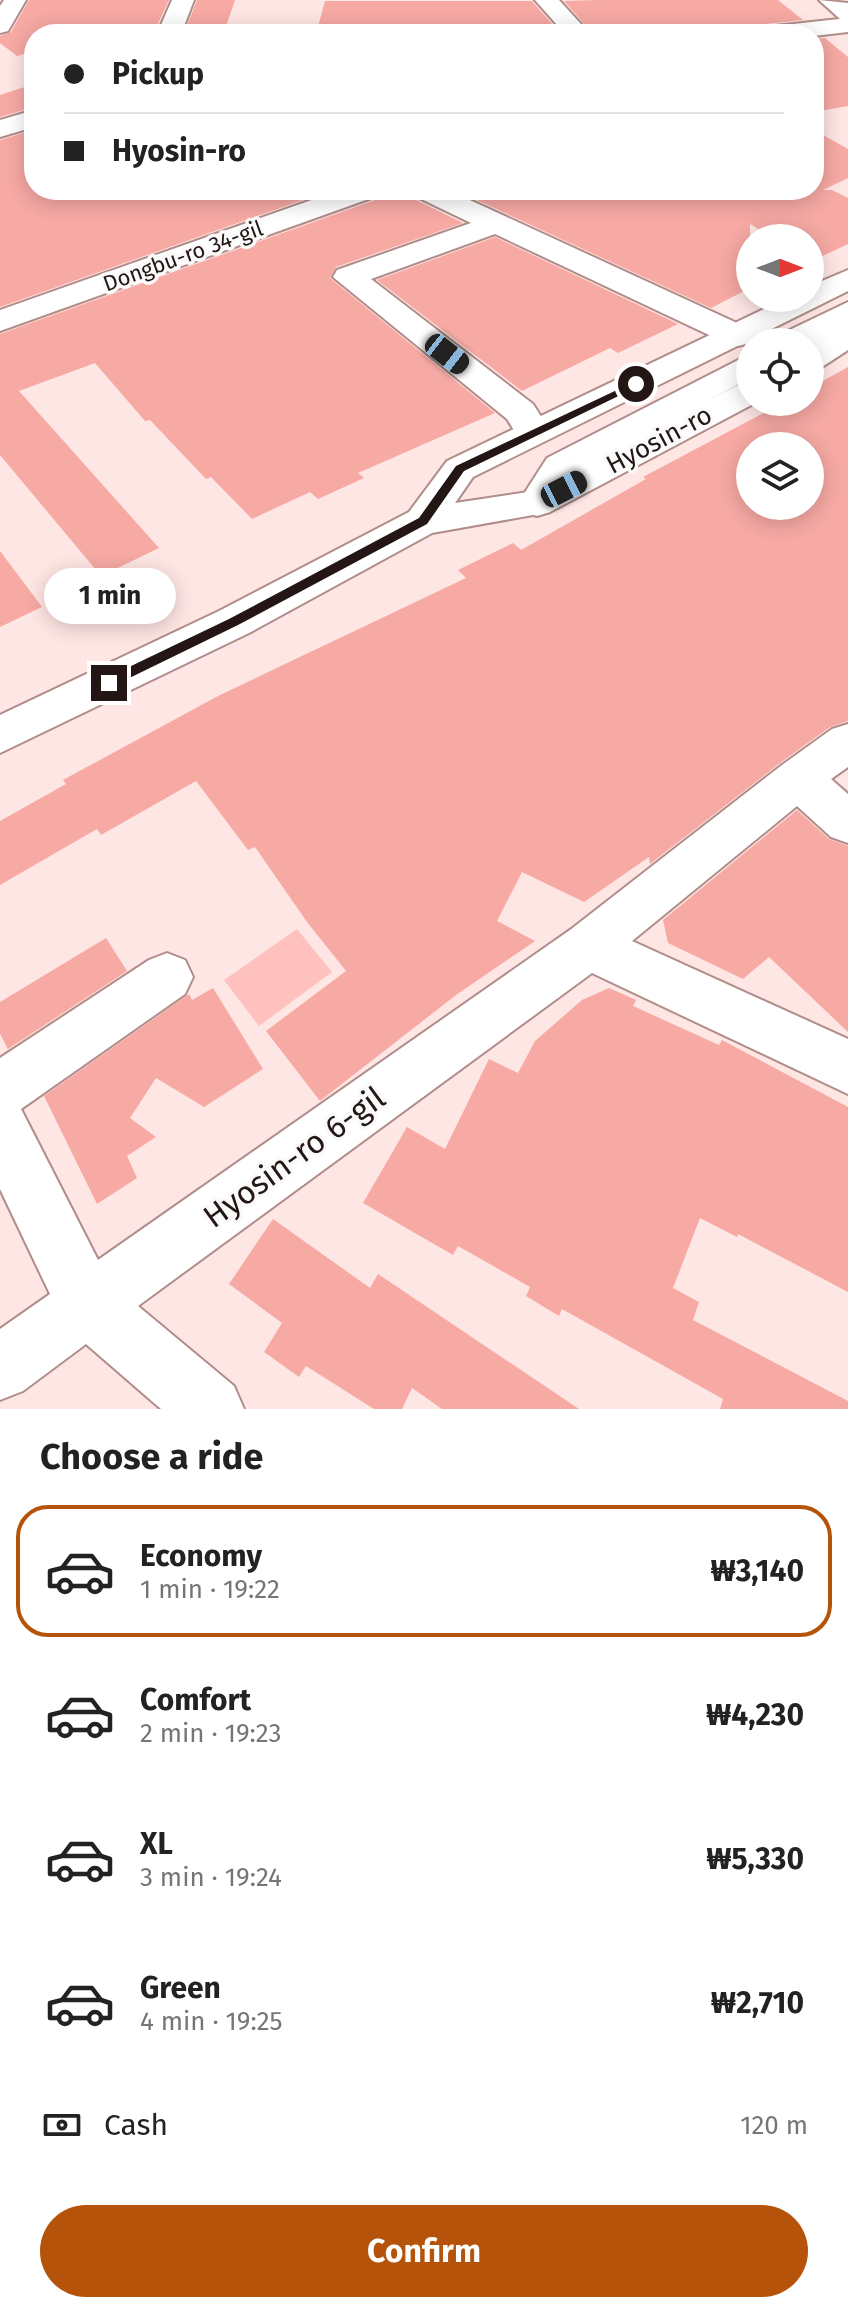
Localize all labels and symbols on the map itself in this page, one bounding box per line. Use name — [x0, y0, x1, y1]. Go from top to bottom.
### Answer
street label: Dongbu-ro 34-gil — [99, 215, 267, 297]
north arrow — [736, 224, 824, 312]
car — [421, 330, 473, 378]
route start — [618, 366, 654, 402]
street label: Hyosin-ro — [601, 399, 717, 481]
car — [537, 467, 591, 511]
callout: 1 min — [43, 567, 175, 623]
route end — [91, 665, 127, 701]
street label: Hyosin-ro 6-gil — [196, 1078, 392, 1236]

